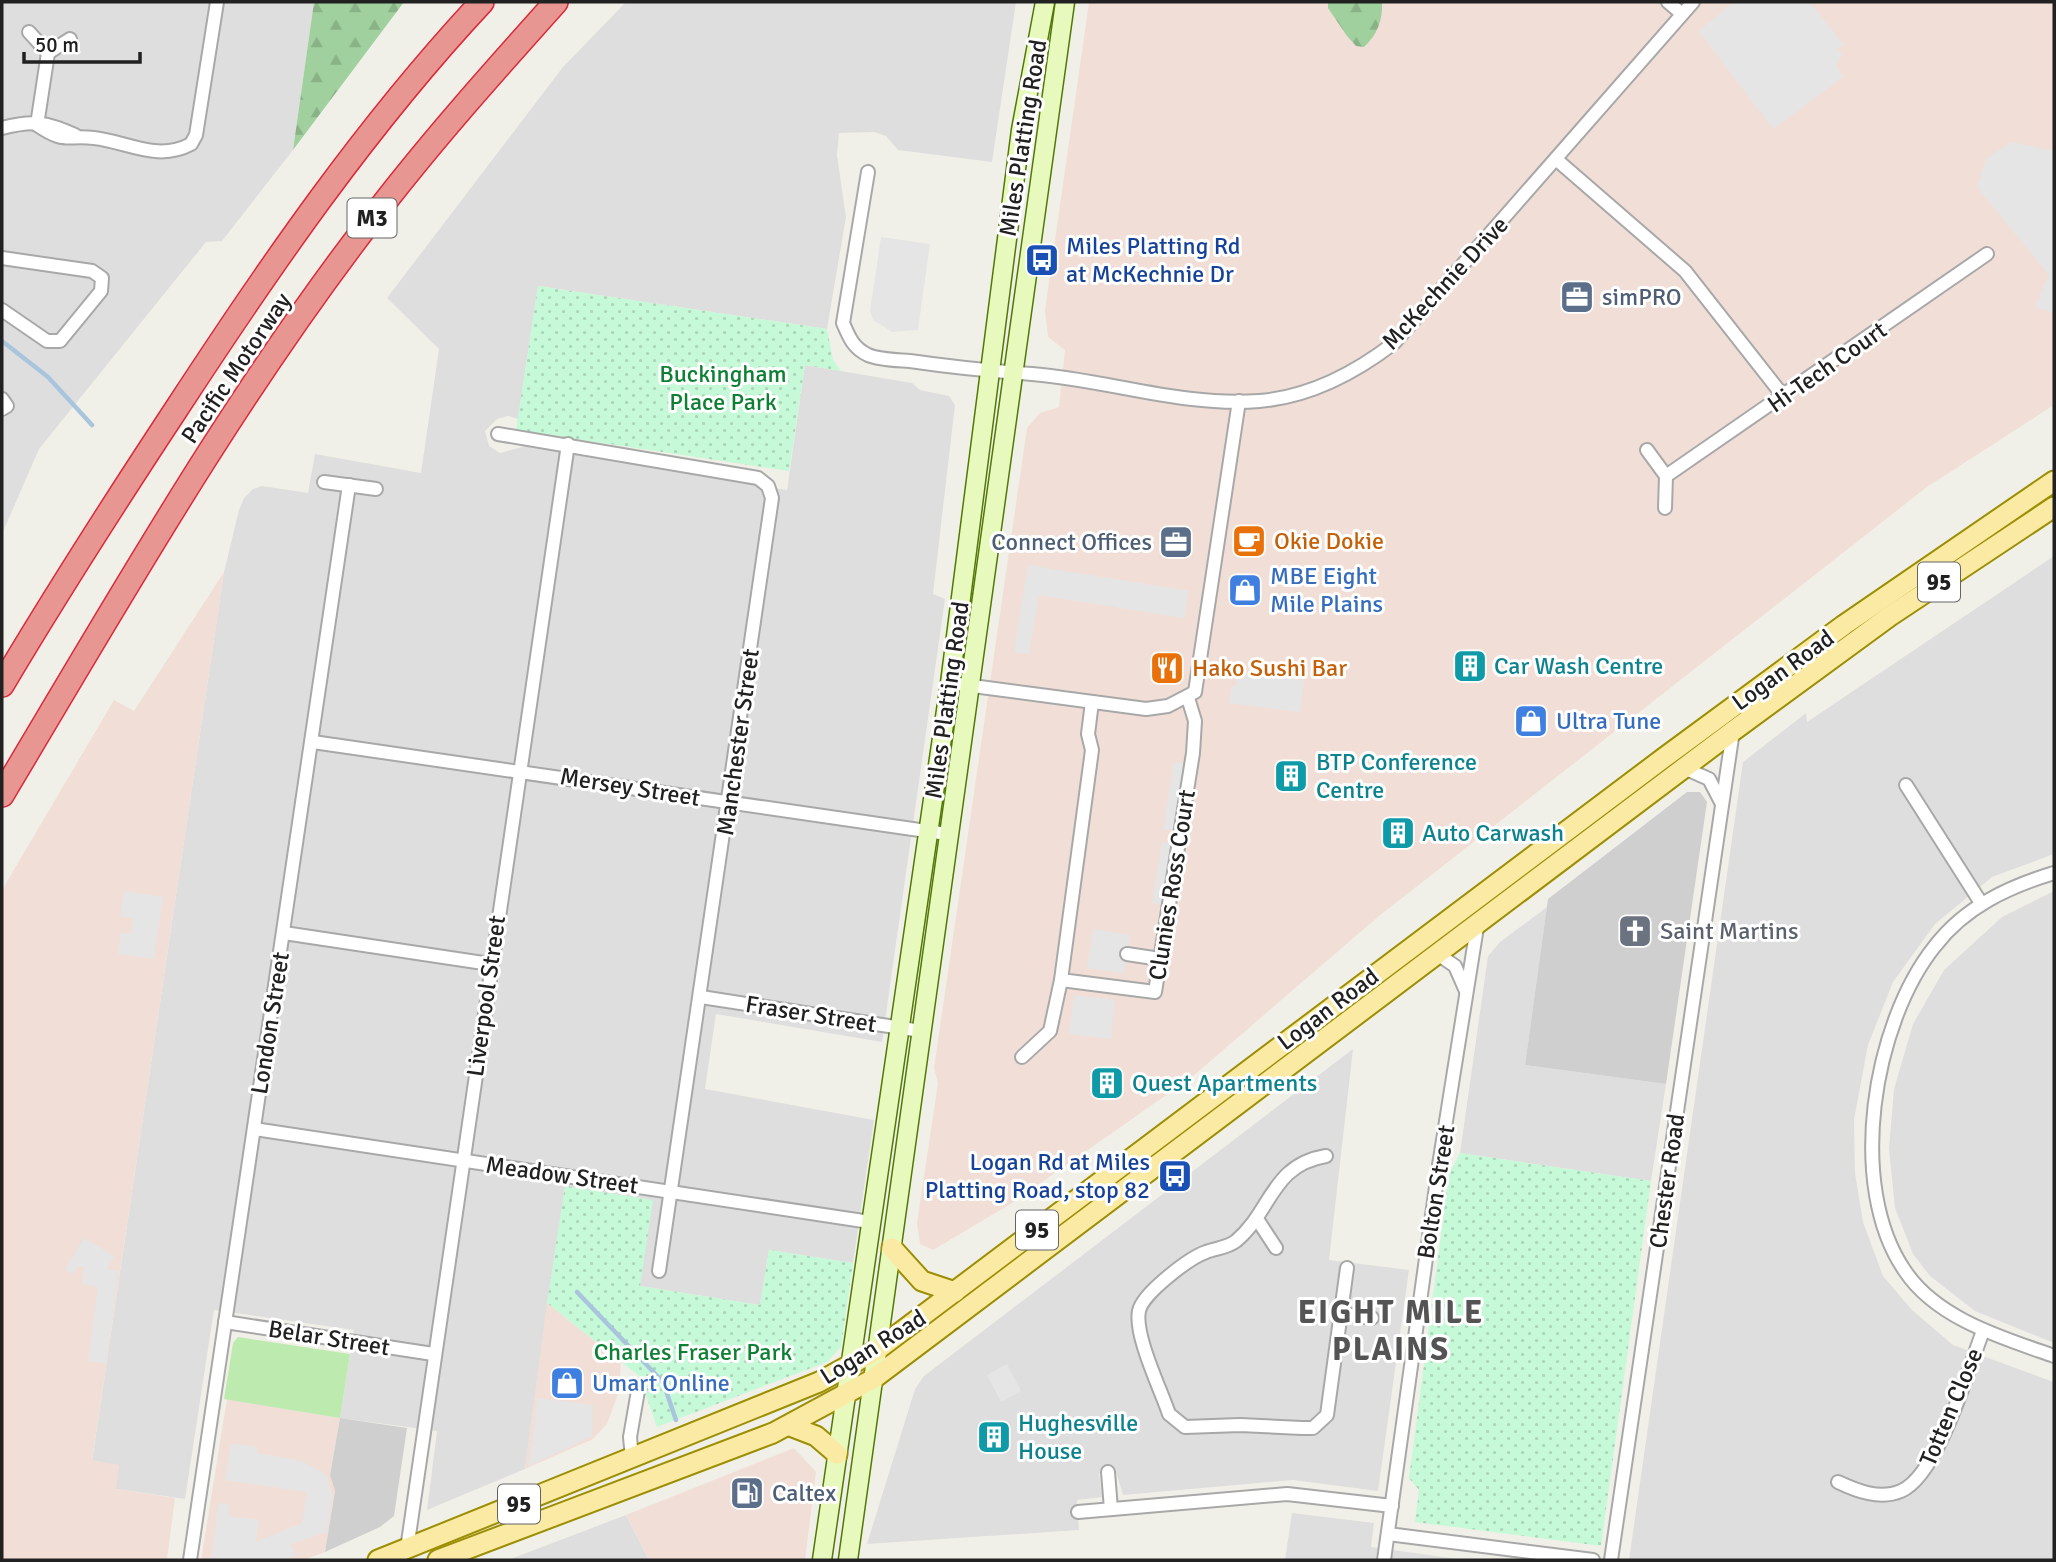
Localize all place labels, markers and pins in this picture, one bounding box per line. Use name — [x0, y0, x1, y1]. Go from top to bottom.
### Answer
place label: Miles Platting Rd at McKechnie Dr — [1066, 231, 1240, 289]
bus stop icon: Miles Platting Rd at McKechnie Dr — [1023, 241, 1061, 279]
office icon: simPRO — [1558, 278, 1596, 316]
place label: simPRO — [1602, 282, 1682, 312]
cafe icon: Okie Dokie — [1230, 522, 1268, 560]
office icon: Connect Offices — [1157, 523, 1195, 561]
place label: Okie Dokie — [1274, 526, 1384, 556]
place label: Connect Offices — [991, 527, 1152, 557]
place label: MBE Eight Mile Plains — [1270, 561, 1383, 619]
shop icon: MBE Eight Mile Plains — [1226, 571, 1264, 609]
building icon: Car Wash Centre — [1451, 647, 1489, 685]
restaurant icon: Hako Sushi Bar — [1148, 649, 1186, 687]
place label: Car Wash Centre — [1494, 651, 1663, 681]
place label: Hako Sushi Bar — [1192, 653, 1347, 683]
shop icon: Ultra Tune — [1512, 702, 1550, 740]
place label: Ultra Tune — [1556, 706, 1661, 736]
place label: BTP Conference Centre — [1316, 747, 1477, 805]
building icon: BTP Conference Centre — [1272, 757, 1310, 795]
building icon: Auto Carwash — [1379, 814, 1417, 852]
place label: Auto Carwash — [1422, 818, 1564, 848]
church icon: Saint Martins — [1616, 912, 1654, 950]
place label: Saint Martins — [1660, 916, 1798, 946]
building icon: Quest Apartments — [1088, 1064, 1126, 1102]
place label: Quest Apartments — [1132, 1068, 1317, 1098]
place label: Logan Rd at Miles Platting Road, stop 82 — [925, 1147, 1150, 1205]
bus stop icon: Logan Rd at Miles Platting Road, stop 82 — [1156, 1157, 1194, 1195]
shop icon: Umart Online — [548, 1364, 586, 1402]
place label: Umart Online — [592, 1368, 730, 1398]
place label: Hughesville House — [1018, 1408, 1138, 1466]
building icon: Hughesville House — [975, 1418, 1013, 1456]
fuel station icon: Caltex — [728, 1474, 766, 1512]
place label: Caltex — [772, 1478, 836, 1508]

